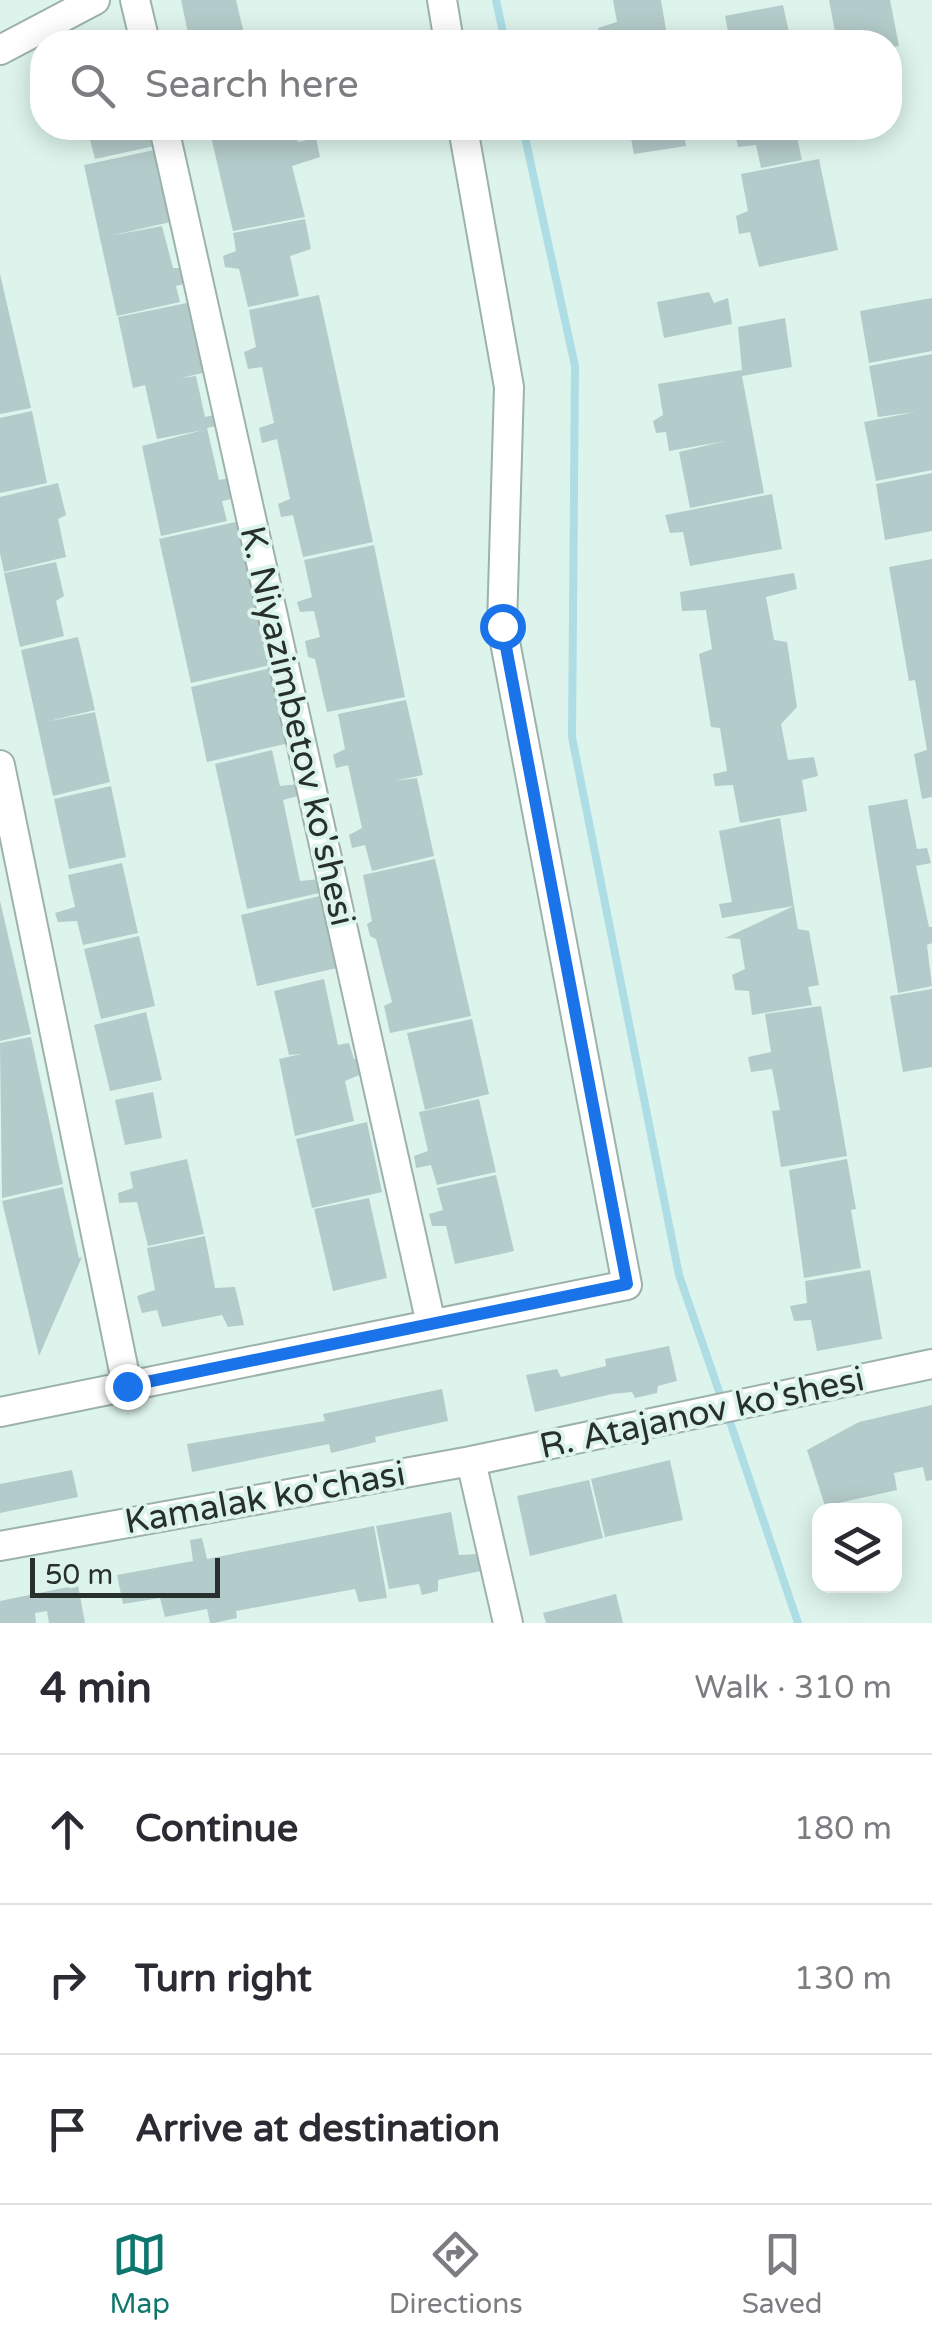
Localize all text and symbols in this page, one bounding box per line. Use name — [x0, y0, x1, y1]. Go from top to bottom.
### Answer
search box — [30, 30, 902, 140]
icon: search — [65, 58, 120, 113]
text: Search here — [145, 62, 359, 108]
street label: K. Niyazimbetov ko'shesi — [231, 522, 363, 930]
route start — [480, 604, 526, 650]
street label: R. Atajanov ko'shesi — [536, 1358, 868, 1468]
route end — [105, 1364, 151, 1410]
street label: Kamalak ko'chasi — [122, 1453, 408, 1543]
map controls — [812, 1503, 902, 1593]
button: layers — [812, 1503, 902, 1593]
scale bar — [30, 1553, 220, 1598]
text: 50 m — [45, 1558, 113, 1592]
text: 4 min — [40, 1663, 152, 1714]
text: Walk · 310 m — [695, 1669, 892, 1707]
icon: ahead — [40, 1802, 95, 1857]
text: Continue — [135, 1806, 298, 1852]
text: 180 m — [794, 1810, 892, 1848]
icon: right — [40, 1952, 95, 2007]
text: Turn right — [135, 1956, 312, 2002]
text: 130 m — [794, 1960, 892, 1998]
icon: arrive — [40, 2102, 95, 2157]
text: Arrive at destination — [135, 2106, 500, 2152]
tab: Map — [109, 2227, 170, 2321]
tab: Directions — [389, 2227, 523, 2321]
tab: Saved — [742, 2227, 823, 2321]

